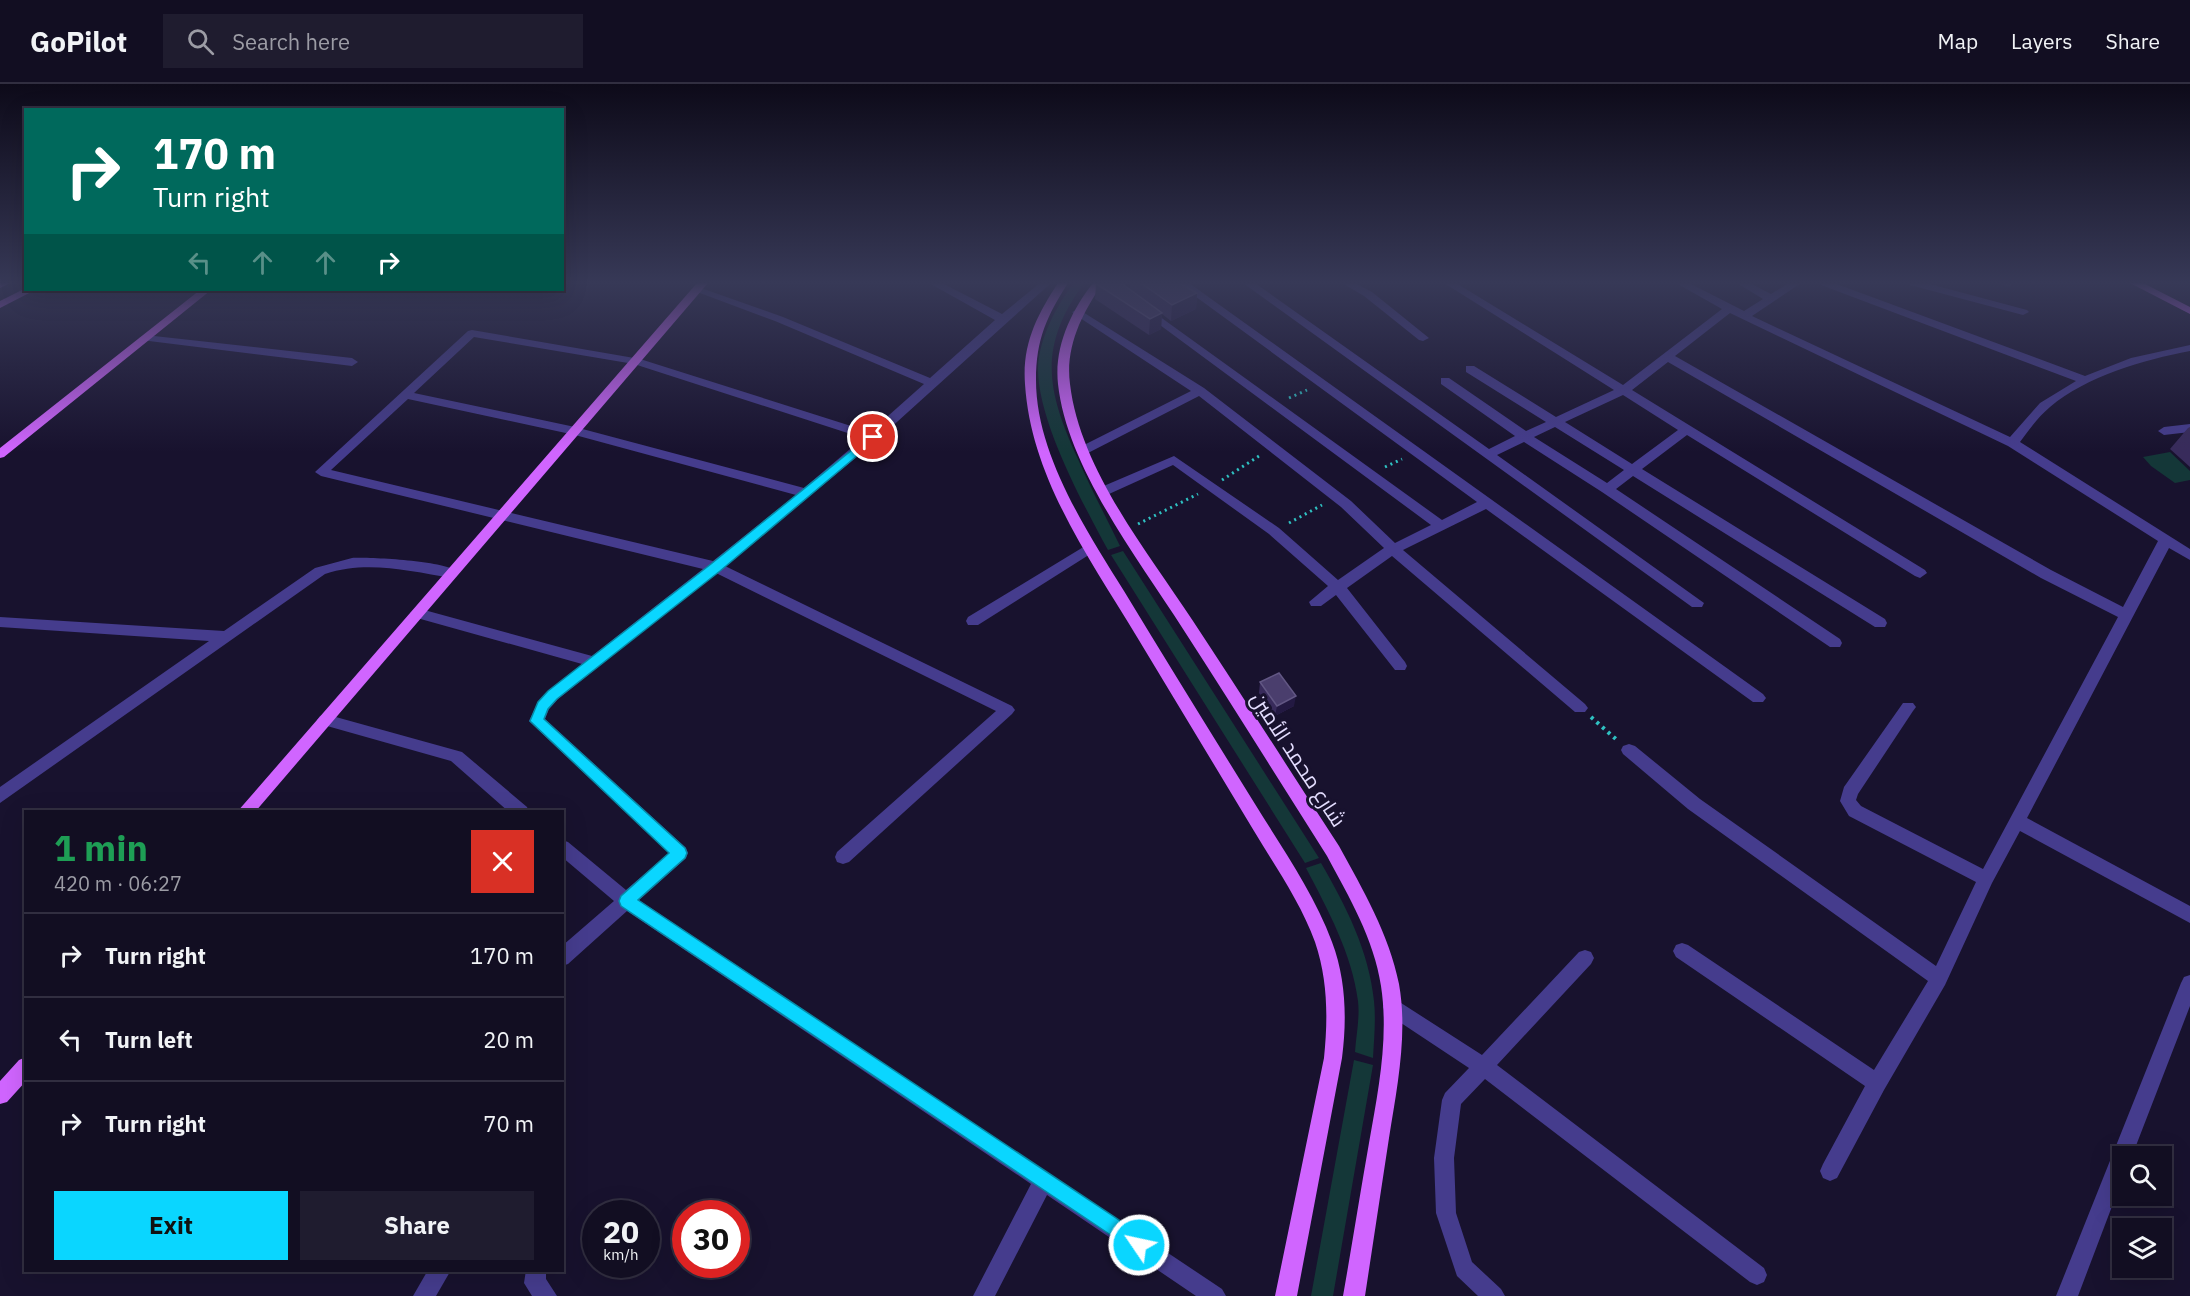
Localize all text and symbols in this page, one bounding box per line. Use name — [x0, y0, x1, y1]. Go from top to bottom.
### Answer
search box — [163, 14, 583, 68]
text: GoPilot — [30, 23, 127, 60]
icon: search — [184, 25, 217, 58]
text: Search here — [232, 27, 350, 56]
text: Map — [1938, 27, 1978, 55]
text: Layers — [2011, 27, 2073, 55]
text: Share — [2106, 27, 2160, 55]
text: 170 m — [153, 126, 276, 181]
icon: right — [54, 132, 132, 210]
text: Turn right — [153, 179, 270, 214]
icon: left — [183, 246, 216, 279]
icon: ahead — [246, 246, 279, 279]
icon: ahead — [309, 246, 342, 279]
icon: right — [372, 246, 405, 279]
pin — [847, 411, 898, 462]
icon: arrive — [856, 420, 889, 453]
street label: شارع محمد الأمين — [1244, 686, 1353, 832]
text: 1 min — [54, 824, 148, 871]
button: close — [471, 830, 534, 893]
text: 420 m · 06:27 — [54, 870, 182, 897]
icon: right — [54, 939, 87, 972]
text: Turn right — [105, 941, 206, 970]
text: 170 m — [470, 941, 534, 970]
icon: left — [54, 1023, 87, 1056]
text: Turn left — [105, 1025, 193, 1054]
text: 20 m — [483, 1025, 534, 1054]
icon: right — [54, 1107, 87, 1140]
text: Turn right — [105, 1109, 206, 1138]
text: 70 m — [483, 1109, 534, 1138]
map controls — [2112, 1146, 2172, 1278]
button: search — [2112, 1146, 2172, 1206]
button: Exit — [54, 1191, 288, 1260]
button: Share — [300, 1191, 534, 1260]
speed limit sign: 30 — [672, 1200, 750, 1278]
text: 20 — [603, 1212, 639, 1251]
position arrow — [1107, 1213, 1171, 1277]
button: layers — [2112, 1218, 2172, 1278]
text: km/h — [603, 1245, 639, 1264]

